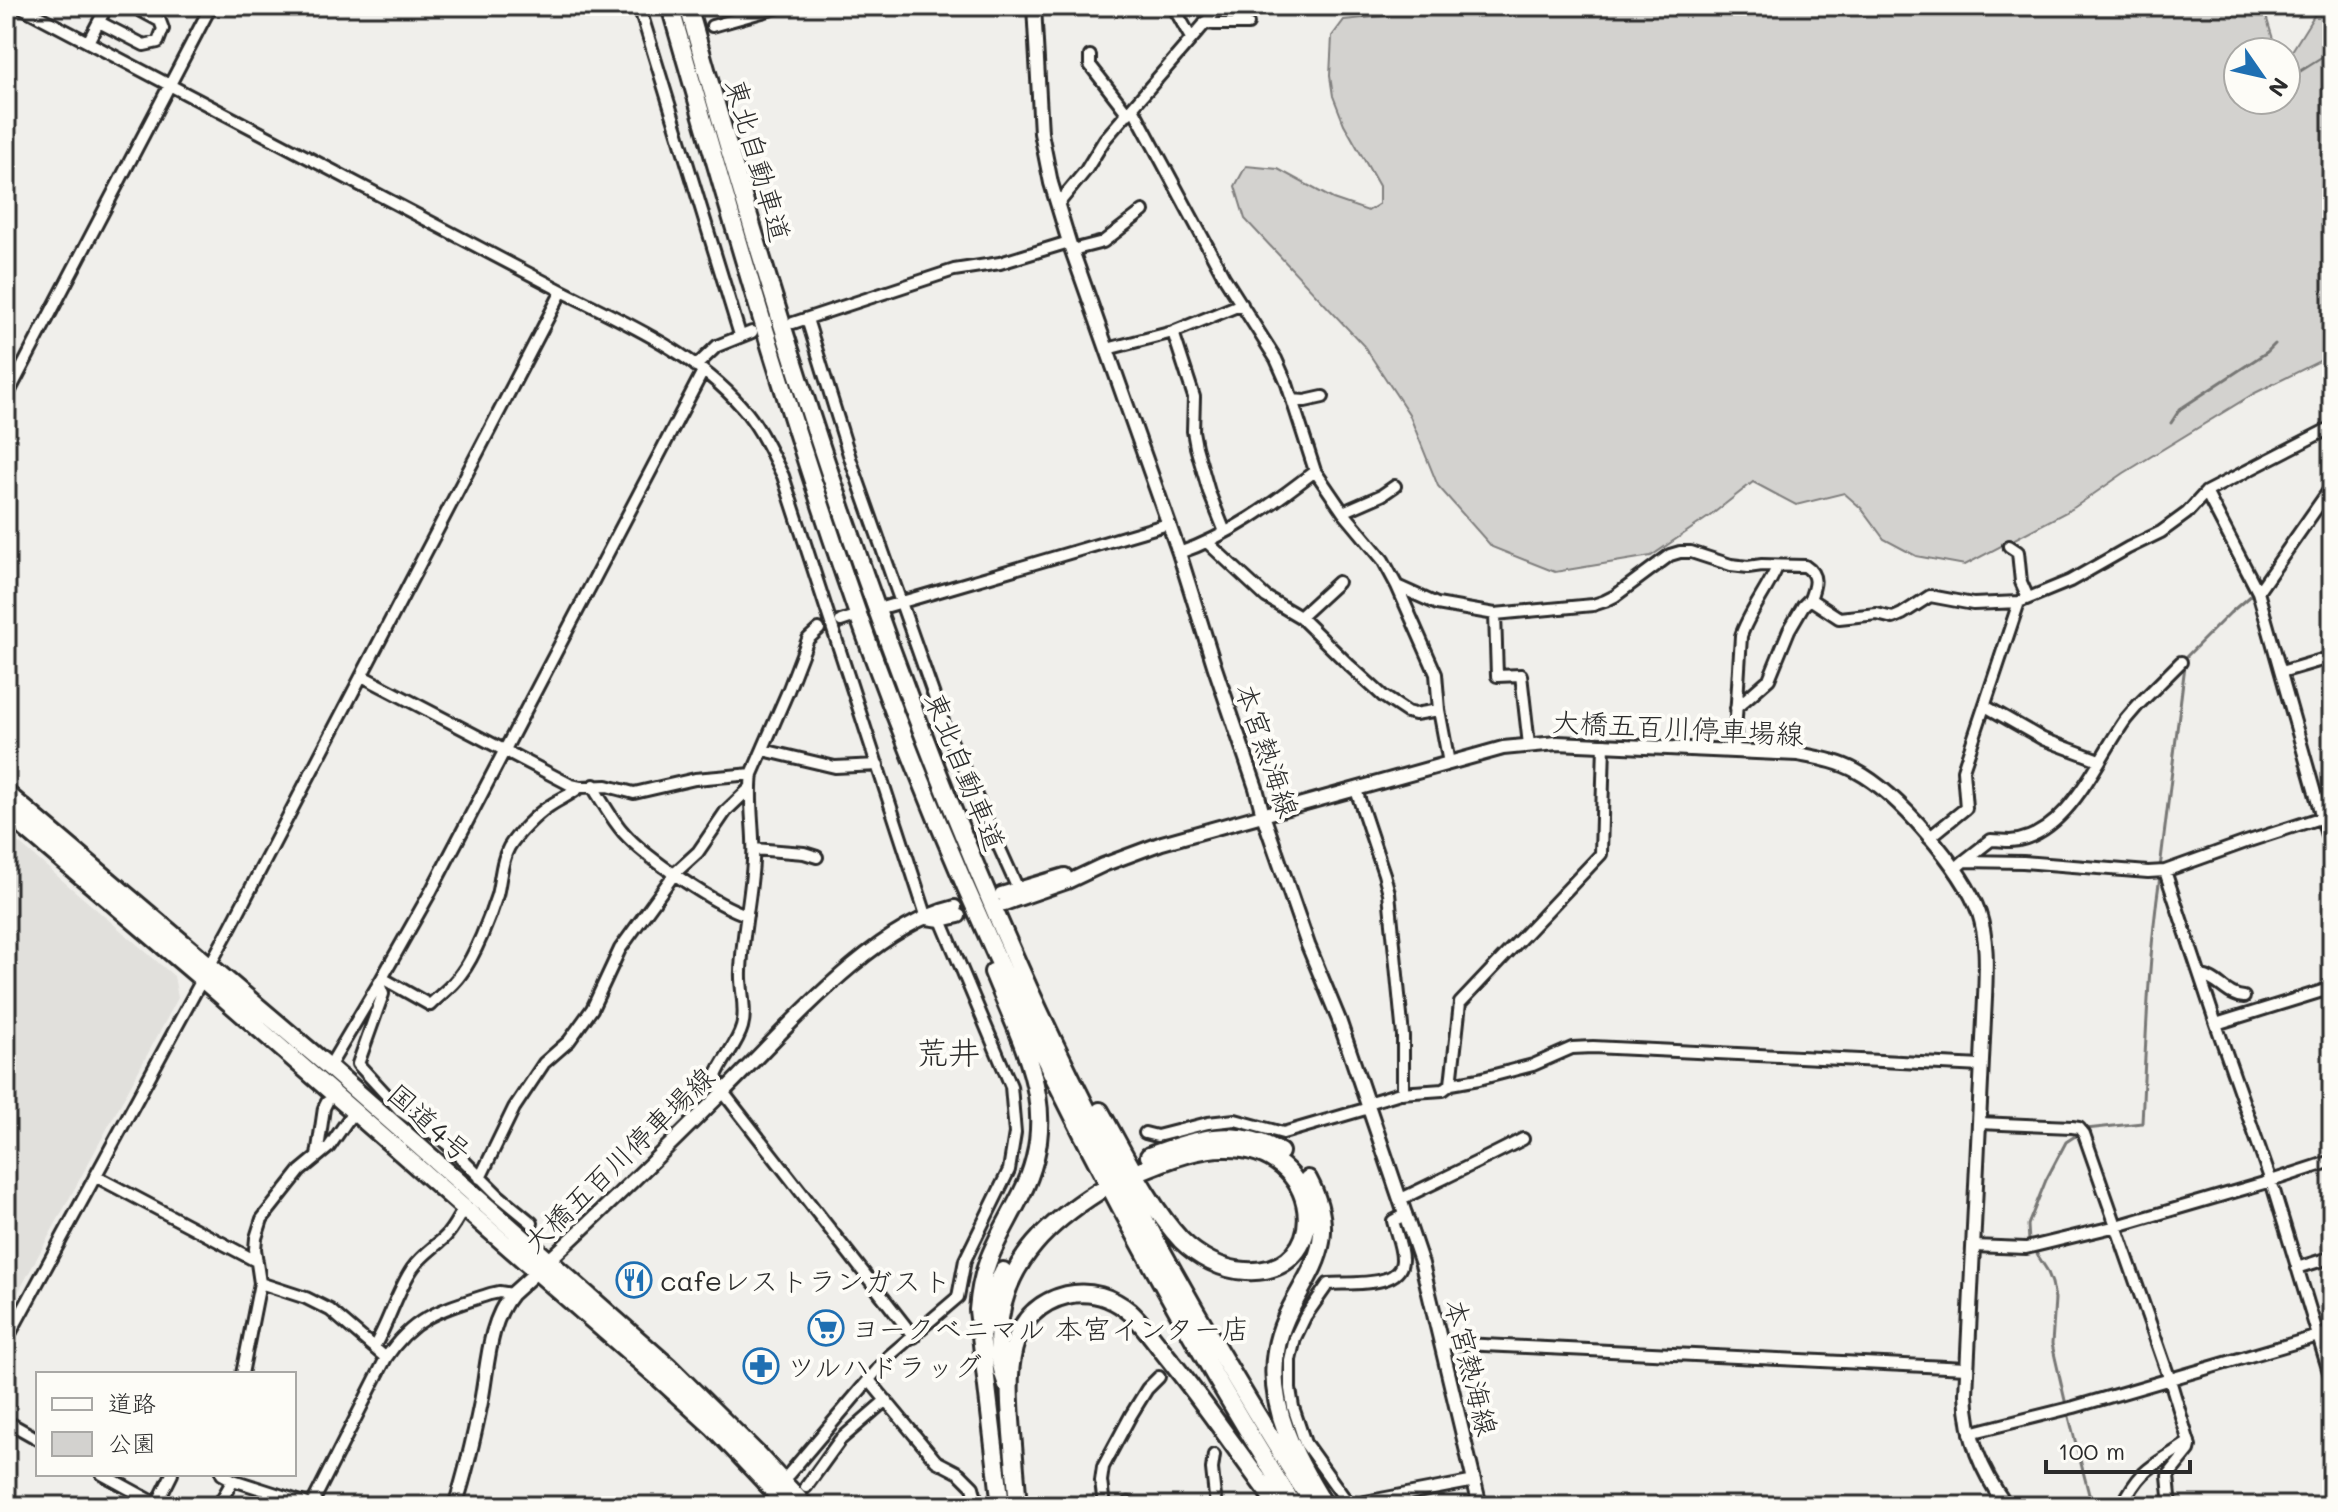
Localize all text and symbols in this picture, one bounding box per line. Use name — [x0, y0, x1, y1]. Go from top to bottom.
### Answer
north arrow — [2222, 36, 2302, 116]
text: N — [2262, 72, 2296, 102]
street label: 東北自動車道 — [719, 74, 799, 246]
street label: 本宮熱海線 — [1228, 678, 1308, 822]
street label: 東北自動車道 — [918, 686, 1014, 856]
street label: 大橋五百川停車場線 — [1551, 702, 1805, 752]
district label: 荒井 — [916, 1030, 980, 1072]
street label: 大橋五百川停車場線 — [515, 1059, 721, 1259]
street label: 国道4号 — [381, 1075, 479, 1169]
restaurant icon: cafeレストランガスト — [615, 1261, 653, 1299]
place label: cafeレストランガスト — [660, 1262, 951, 1298]
street label: 本宮熱海線 — [1438, 1295, 1506, 1439]
supermarket icon: ヨークベニマル 本宮インター店 — [807, 1309, 845, 1347]
place label: ヨークベニマル 本宮インター店 — [852, 1310, 1250, 1346]
pharmacy icon: ツルハドラッグ — [742, 1347, 780, 1385]
place label: ツルハドラッグ — [787, 1348, 982, 1384]
legend — [36, 1372, 296, 1476]
text: 道路 — [108, 1387, 156, 1418]
scale bar — [2046, 1424, 2190, 1474]
text: 公園 — [108, 1427, 156, 1458]
text: 100 m — [2058, 1435, 2125, 1466]

